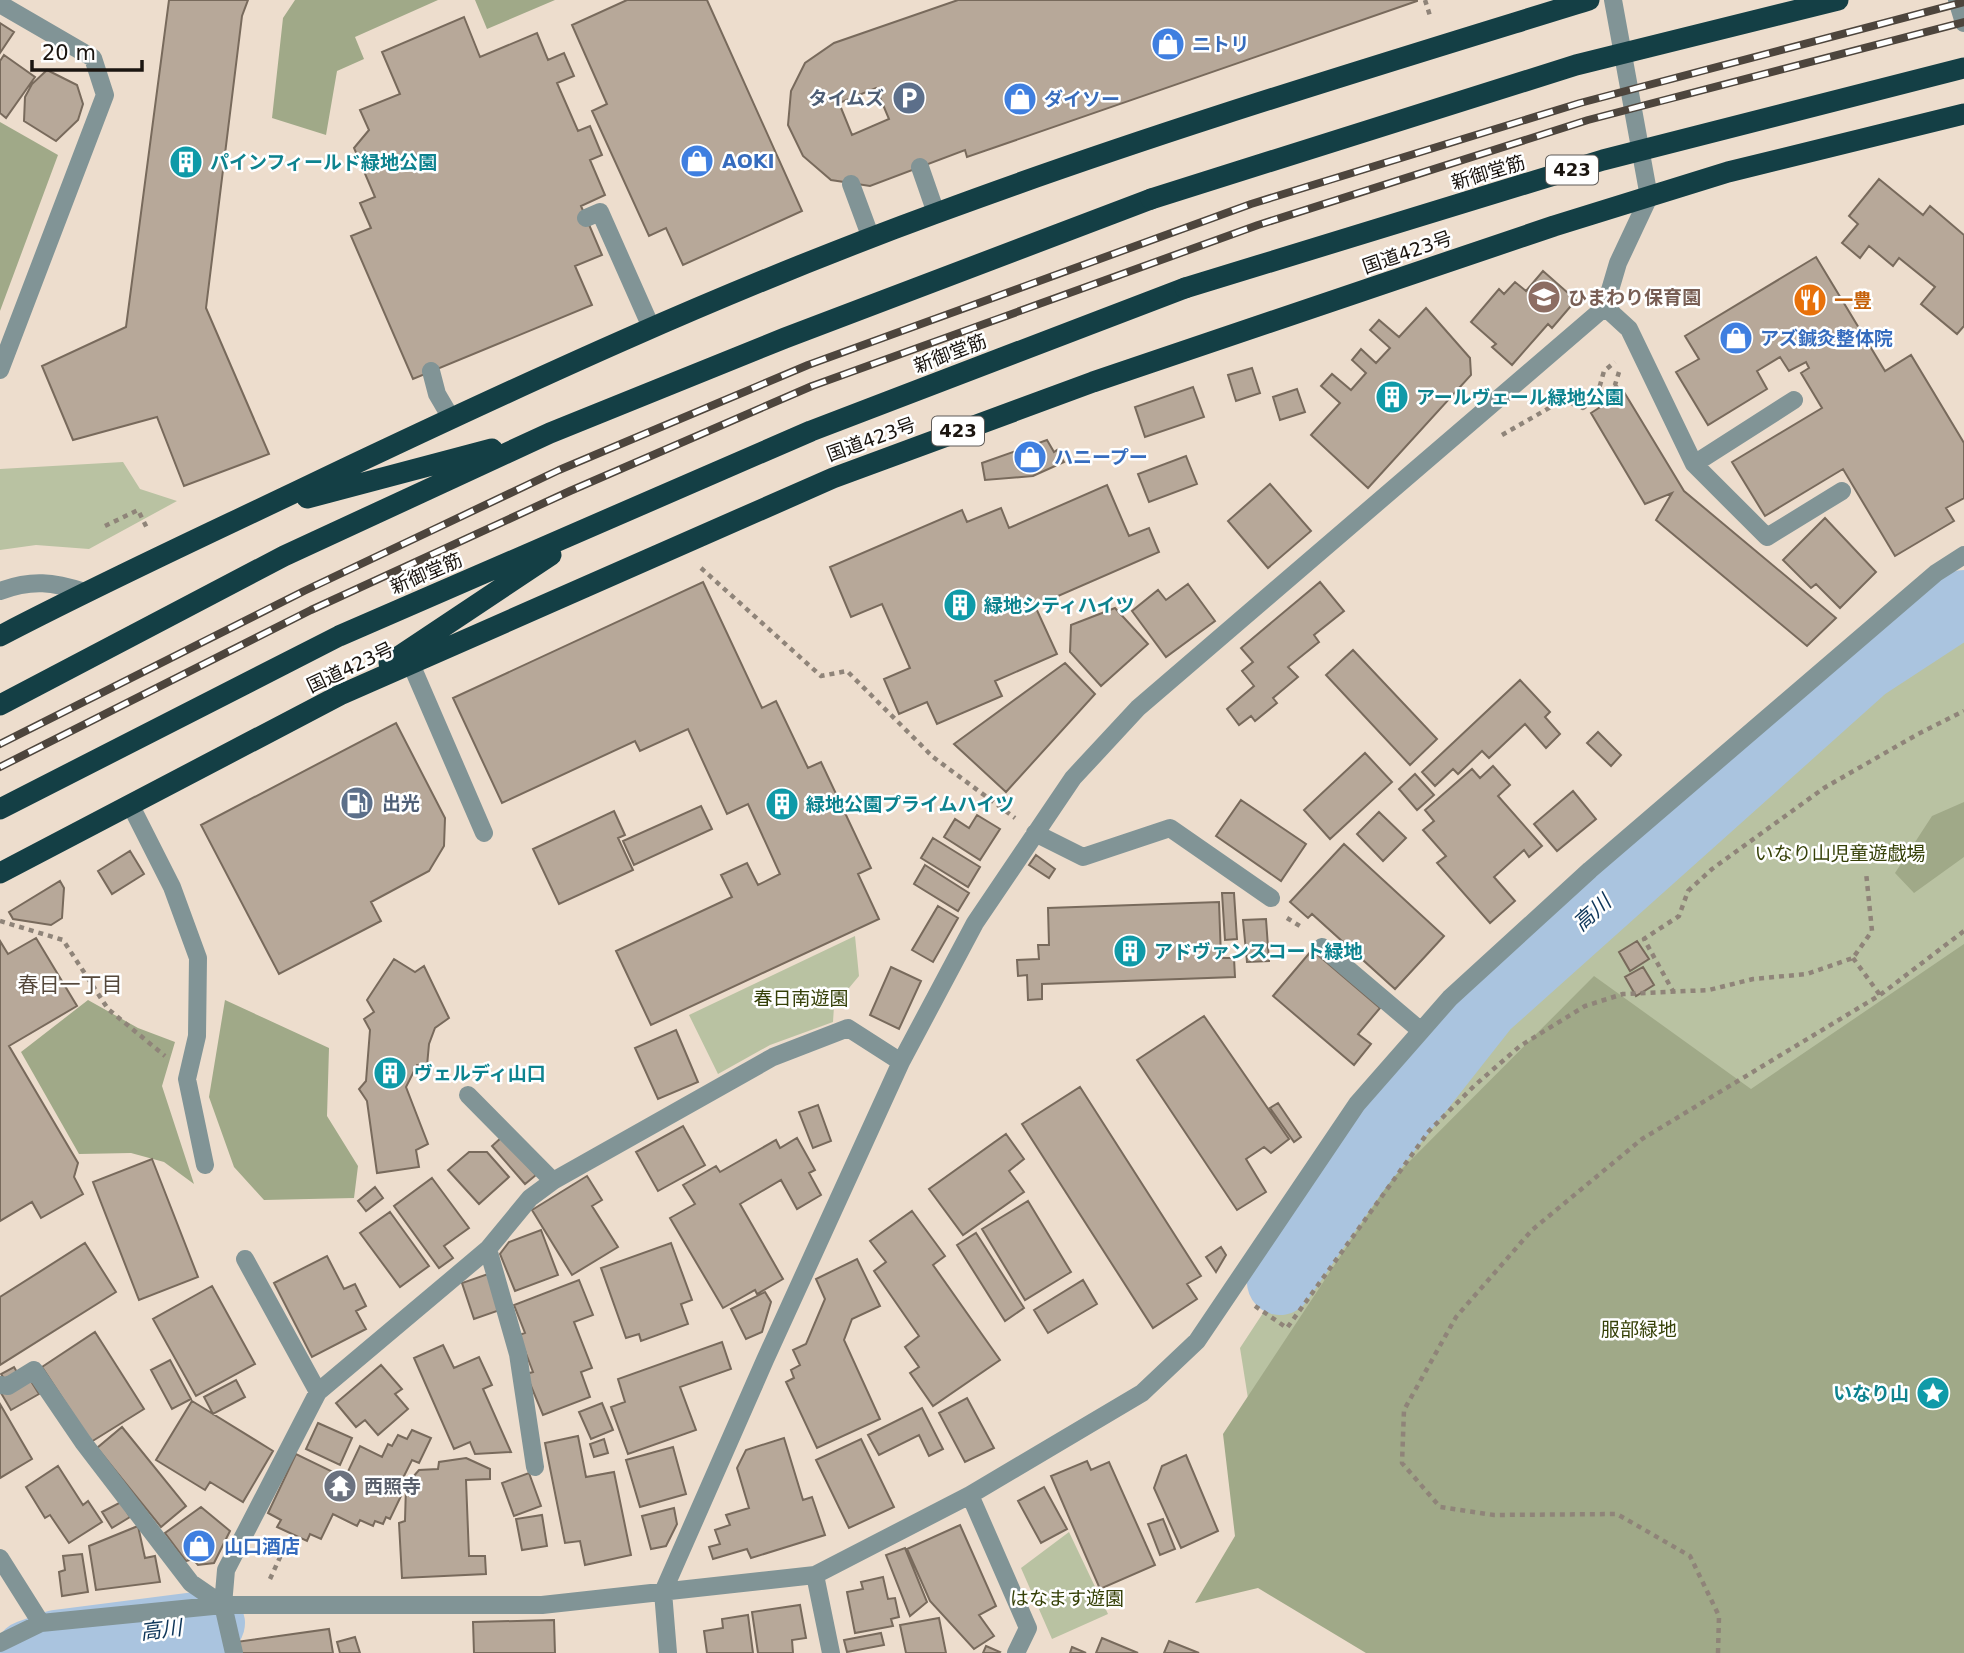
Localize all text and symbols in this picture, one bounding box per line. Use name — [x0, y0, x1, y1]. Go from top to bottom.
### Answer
shop icon: ニトリ — [1149, 25, 1187, 63]
scale bar — [32, 28, 142, 72]
place label: ニトリ — [1192, 33, 1249, 55]
text: 20 m — [42, 41, 96, 65]
parking icon: タイムズ — [890, 79, 928, 117]
shop icon: ダイソー — [1001, 80, 1039, 118]
place label: タイムズ — [808, 87, 884, 109]
place label: ダイソー — [1044, 88, 1120, 110]
shop icon: AOKI — [678, 142, 716, 180]
building icon: パインフィールド緑地公園 — [167, 143, 205, 181]
place label: AOKI — [722, 150, 775, 172]
street label: 新御堂筋 — [1448, 150, 1528, 194]
place label: パインフィールド緑地公園 — [210, 151, 437, 173]
road number: 423 — [1546, 155, 1598, 184]
street label: 国道423号 — [1359, 226, 1455, 278]
school or university icon: ひまわり保育園 — [1525, 278, 1563, 316]
restaurant icon: 一豊 — [1791, 281, 1829, 319]
place label: ひまわり保育園 — [1568, 286, 1701, 308]
place label: 一豊 — [1834, 289, 1872, 311]
shop icon: アズ鍼灸整体院 — [1717, 319, 1755, 357]
place label: アズ鍼灸整体院 — [1760, 327, 1893, 349]
street label: 新御堂筋 — [911, 329, 989, 377]
building icon: アールヴェール緑地公園 — [1373, 378, 1411, 416]
place label: アールヴェール緑地公園 — [1416, 386, 1624, 408]
street label: 国道423号 — [823, 413, 919, 465]
road number: 423 — [932, 416, 984, 446]
shop icon: ハニープー — [1011, 438, 1049, 476]
place label: ハニープー — [1054, 446, 1148, 468]
street label: 新御堂筋 — [387, 548, 465, 598]
building icon: 緑地シティハイツ — [941, 586, 979, 624]
place label: 緑地シティハイツ — [984, 594, 1134, 616]
street label: 国道423号 — [303, 637, 397, 697]
fuel station icon: 出光 — [338, 784, 376, 822]
building icon: 緑地公園プライムハイツ — [763, 785, 801, 823]
place label: 出光 — [382, 792, 420, 814]
place label: 緑地公園プライムハイツ — [806, 793, 1014, 815]
park label: いなり山児童遊戯場 — [1754, 842, 1926, 864]
water label: 高川 — [1568, 889, 1617, 936]
building icon: アドヴァンスコート緑地 — [1111, 932, 1149, 970]
place label: アドヴァンスコート緑地 — [1154, 940, 1363, 962]
district label: 春日一丁目 — [18, 973, 123, 997]
park label: 春日南遊園 — [753, 987, 849, 1009]
building icon: ヴェルディ山口 — [371, 1054, 409, 1092]
place label: ヴェルディ山口 — [414, 1062, 546, 1084]
park label: 服部緑地 — [1601, 1318, 1677, 1340]
place icon: いなり山 — [1914, 1374, 1952, 1412]
place label: いなり山 — [1833, 1382, 1909, 1404]
temple icon: 西照寺 — [321, 1467, 359, 1505]
place label: 西照寺 — [364, 1475, 421, 1497]
shop icon: 山口酒店 — [180, 1527, 218, 1565]
place label: 山口酒店 — [224, 1535, 300, 1557]
park label: はなます遊園 — [1010, 1587, 1124, 1609]
water label: 高川 — [139, 1615, 185, 1644]

